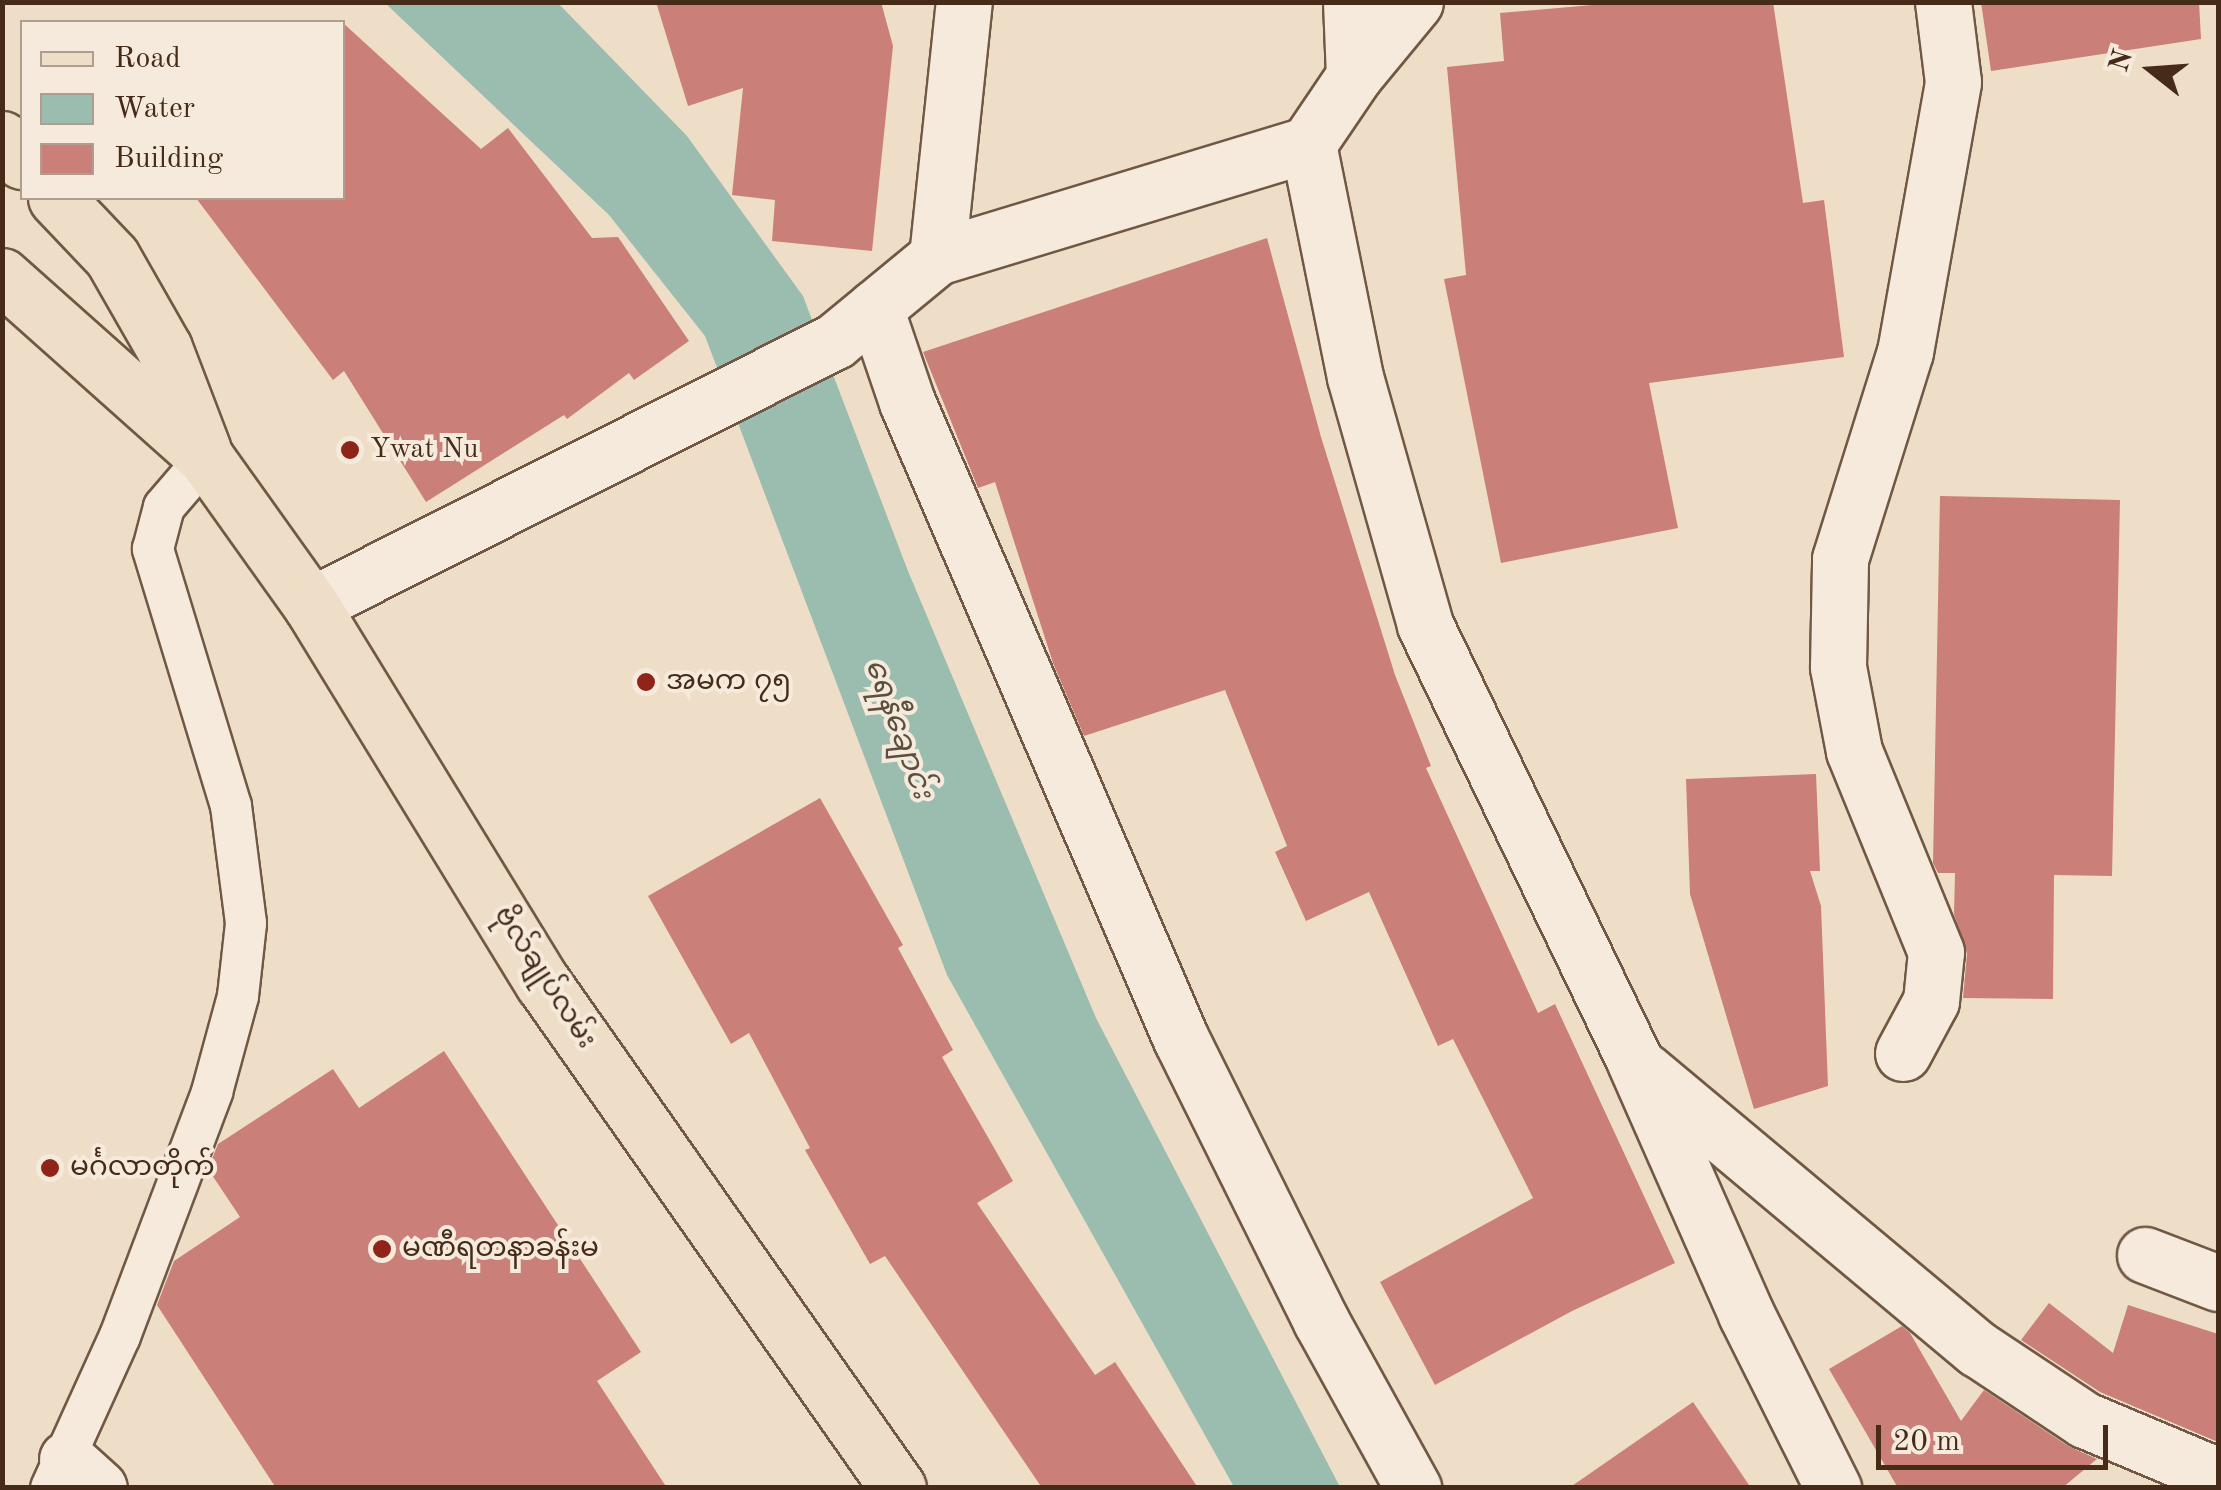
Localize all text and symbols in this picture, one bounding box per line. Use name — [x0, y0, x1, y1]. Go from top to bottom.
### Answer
legend — [20, 20, 345, 200]
north arrow — [2101, 20, 2201, 120]
text: Road — [114, 44, 181, 74]
text: N — [2106, 47, 2139, 76]
text: Water — [114, 94, 195, 124]
text: Building — [114, 144, 223, 174]
place label: Ywat Nu — [370, 433, 479, 467]
marker: Ywat Nu — [339, 439, 361, 461]
water label: ရေနီချောင်း — [856, 654, 940, 804]
place label: အမက ၇၅ — [666, 665, 791, 699]
marker: အမက ၇၅ — [635, 671, 657, 693]
street label: ဗိုလ်‌ချုပ်‌လမ်း — [486, 901, 602, 1055]
place label: မင်္ဂလာတိုက် — [70, 1151, 215, 1185]
marker: မင်္ဂလာတိုက် — [39, 1157, 61, 1179]
place label: မဏီရတနာခန်းမ — [402, 1232, 599, 1266]
marker: မဏီရတနာခန်းမ — [371, 1238, 393, 1260]
scale bar — [1881, 1405, 2114, 1467]
text: 20 m — [1893, 1427, 1960, 1457]

